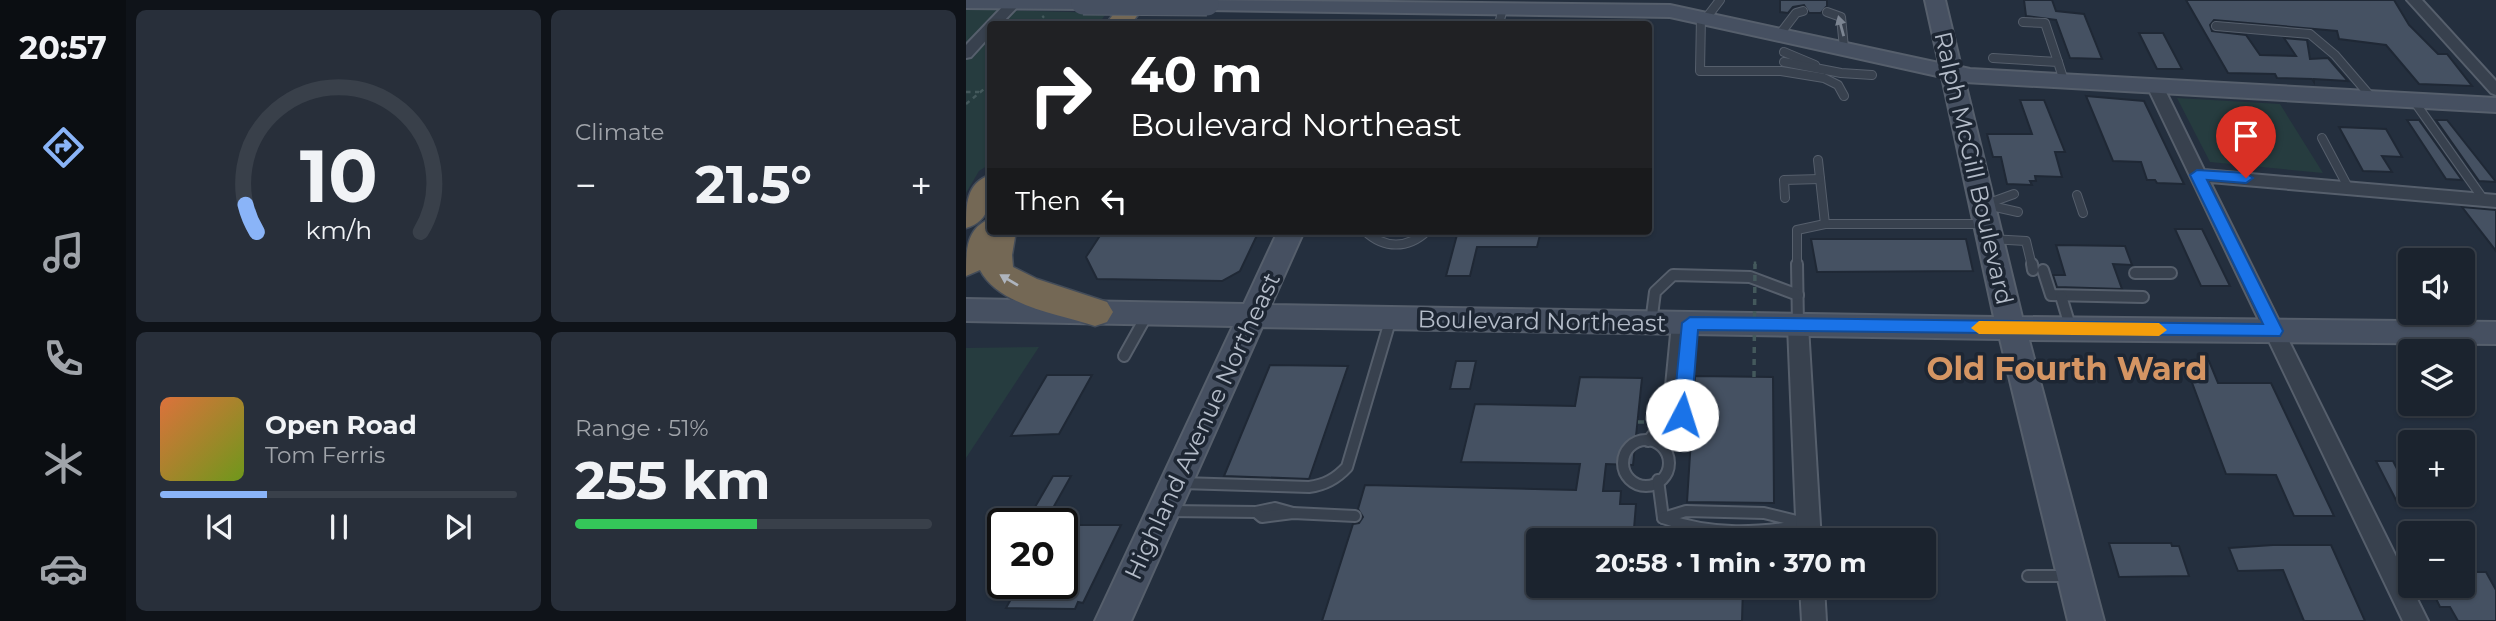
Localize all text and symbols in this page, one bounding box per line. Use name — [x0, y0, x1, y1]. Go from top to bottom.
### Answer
one-way arrow — [1835, 14, 1846, 36]
text: 20:57 — [19, 28, 107, 67]
street label: Ralph McGill Boulevard — [1928, 29, 2020, 307]
text: 40 m — [1130, 45, 1262, 104]
icon: right — [1015, 49, 1106, 140]
text: Boulevard Northeast — [1130, 105, 1462, 144]
pin — [2216, 106, 2276, 178]
icon: arrive — [2227, 117, 2265, 155]
text: Climate — [575, 118, 664, 146]
icon: directions — [39, 123, 88, 172]
text: 10 — [300, 132, 377, 220]
text: 21.5° — [695, 153, 812, 216]
text: − — [575, 162, 597, 209]
text: + — [910, 162, 932, 209]
icon: left — [1095, 182, 1133, 220]
text: Then — [1015, 185, 1081, 217]
text: km/h — [305, 215, 372, 245]
icon: music — [39, 228, 88, 277]
map controls — [2398, 248, 2475, 598]
button: sound — [2398, 248, 2475, 325]
street label: Highland Avenue Northeast — [1118, 268, 1286, 584]
one-way arrow — [999, 274, 1018, 286]
street label: Boulevard Northeast — [1417, 304, 1667, 338]
icon: phone — [39, 334, 88, 383]
button: layers — [2398, 339, 2475, 416]
district label: Old Fourth Ward — [1926, 349, 2208, 388]
position arrow — [1645, 378, 1719, 452]
text: Open Road — [265, 409, 417, 441]
text: Range · 51% — [575, 414, 709, 442]
button: + — [2398, 430, 2475, 507]
icon: climate — [39, 439, 88, 488]
text: Tom Ferris — [265, 441, 385, 469]
text: 255 km — [575, 449, 770, 512]
icon: previous — [201, 508, 239, 546]
icon: pause — [320, 508, 358, 546]
icon: next — [439, 508, 477, 546]
speed limit sign: 20 — [987, 508, 1078, 599]
button: − — [2398, 521, 2475, 598]
icon: car — [39, 544, 88, 593]
text: 20:58 · 1 min · 370 m — [1595, 547, 1867, 579]

